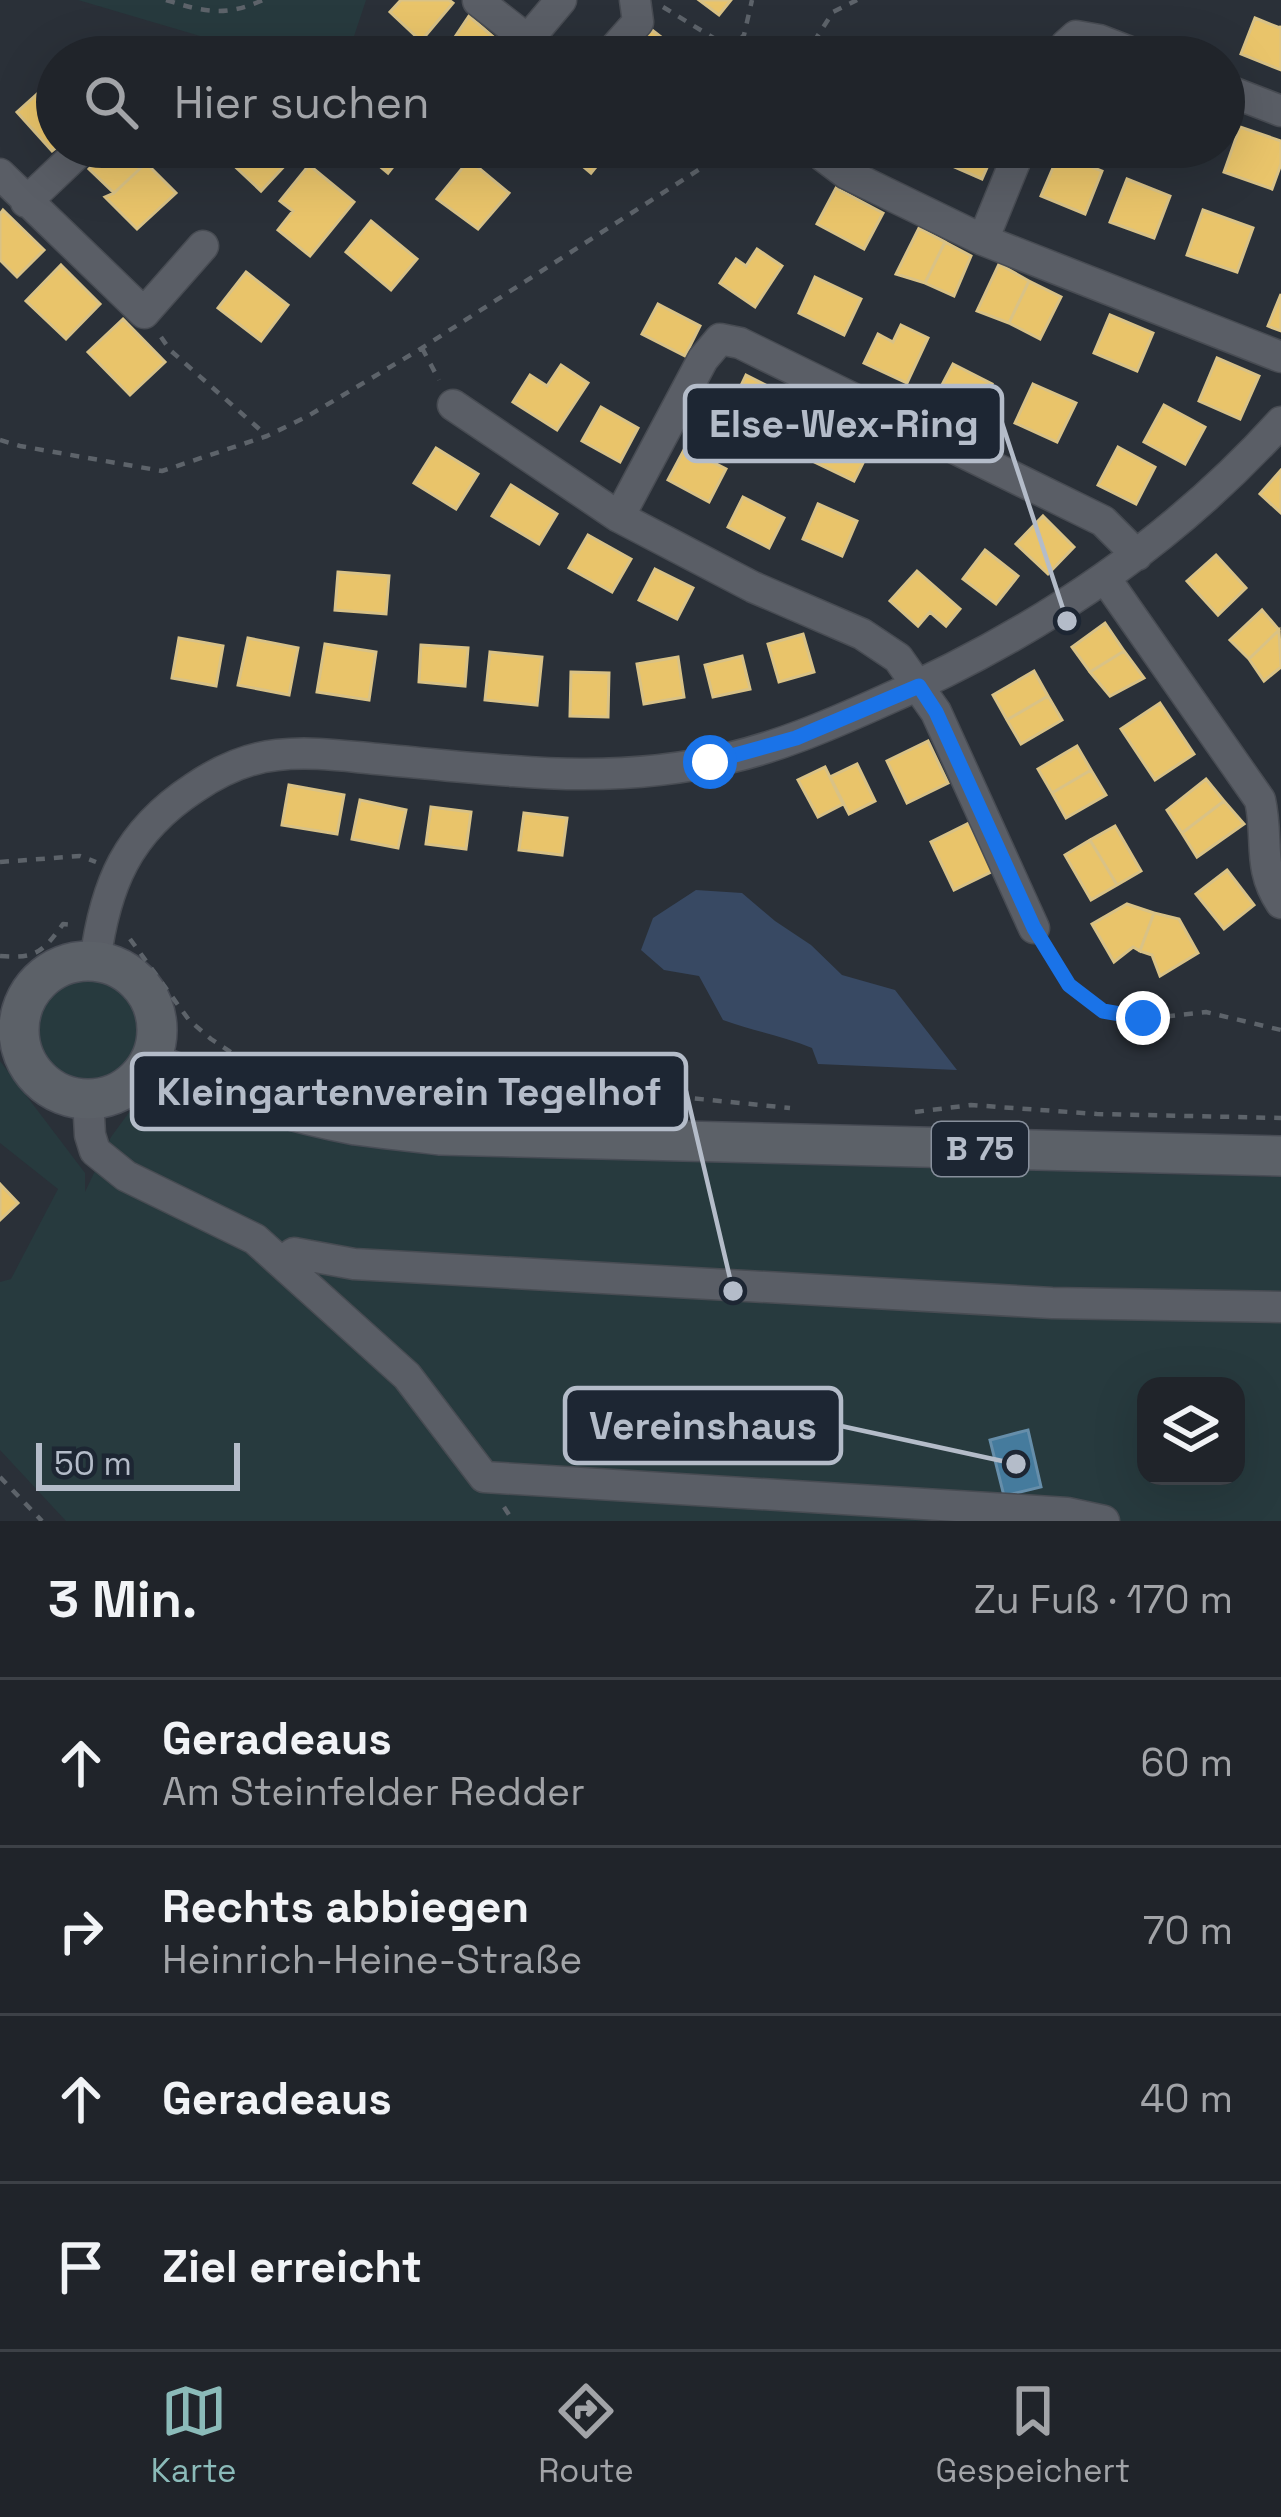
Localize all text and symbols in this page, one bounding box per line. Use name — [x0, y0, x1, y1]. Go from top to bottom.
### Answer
search box — [36, 36, 1245, 168]
icon: search — [78, 69, 144, 135]
text: Hier suchen — [174, 74, 430, 131]
callout: Else-Wex-Ring — [685, 386, 1002, 461]
text: Else-Wex-Ring — [709, 399, 979, 448]
route start — [683, 735, 737, 789]
route end — [1116, 991, 1170, 1045]
callout: Kleingartenverein Tegelhof — [132, 1054, 686, 1129]
text: Kleingartenverein Tegelhof — [156, 1067, 662, 1116]
road number: B 75 — [932, 1122, 1028, 1176]
map controls — [1137, 1377, 1245, 1485]
button: layers — [1137, 1377, 1245, 1485]
callout: Vereinshaus — [565, 1388, 841, 1463]
text: Vereinshaus — [589, 1401, 817, 1450]
scale bar — [36, 1437, 240, 1490]
text: 50 m — [54, 1443, 132, 1485]
text: 3 Min. — [48, 1567, 197, 1632]
text: Zu Fuß · 170 m — [973, 1575, 1233, 1624]
text: Geradeaus — [162, 1710, 392, 1767]
icon: ahead — [48, 1730, 114, 1796]
text: 60 m — [1141, 1738, 1233, 1787]
text: Am Steinfelder Redder — [162, 1767, 585, 1816]
text: Rechts abbiegen — [162, 1878, 529, 1935]
icon: right — [48, 1898, 114, 1964]
text: 70 m — [1143, 1906, 1233, 1955]
text: Heinrich-Heine-Straße — [162, 1935, 582, 1984]
icon: ahead — [48, 2066, 114, 2132]
text: Geradeaus — [162, 2070, 392, 2127]
text: 40 m — [1140, 2074, 1233, 2123]
icon: arrive — [48, 2234, 114, 2300]
text: Ziel erreicht — [162, 2238, 422, 2295]
tab: Karte — [151, 2378, 237, 2492]
tab: Route — [538, 2378, 634, 2492]
tab: Gespeichert — [935, 2378, 1130, 2492]

